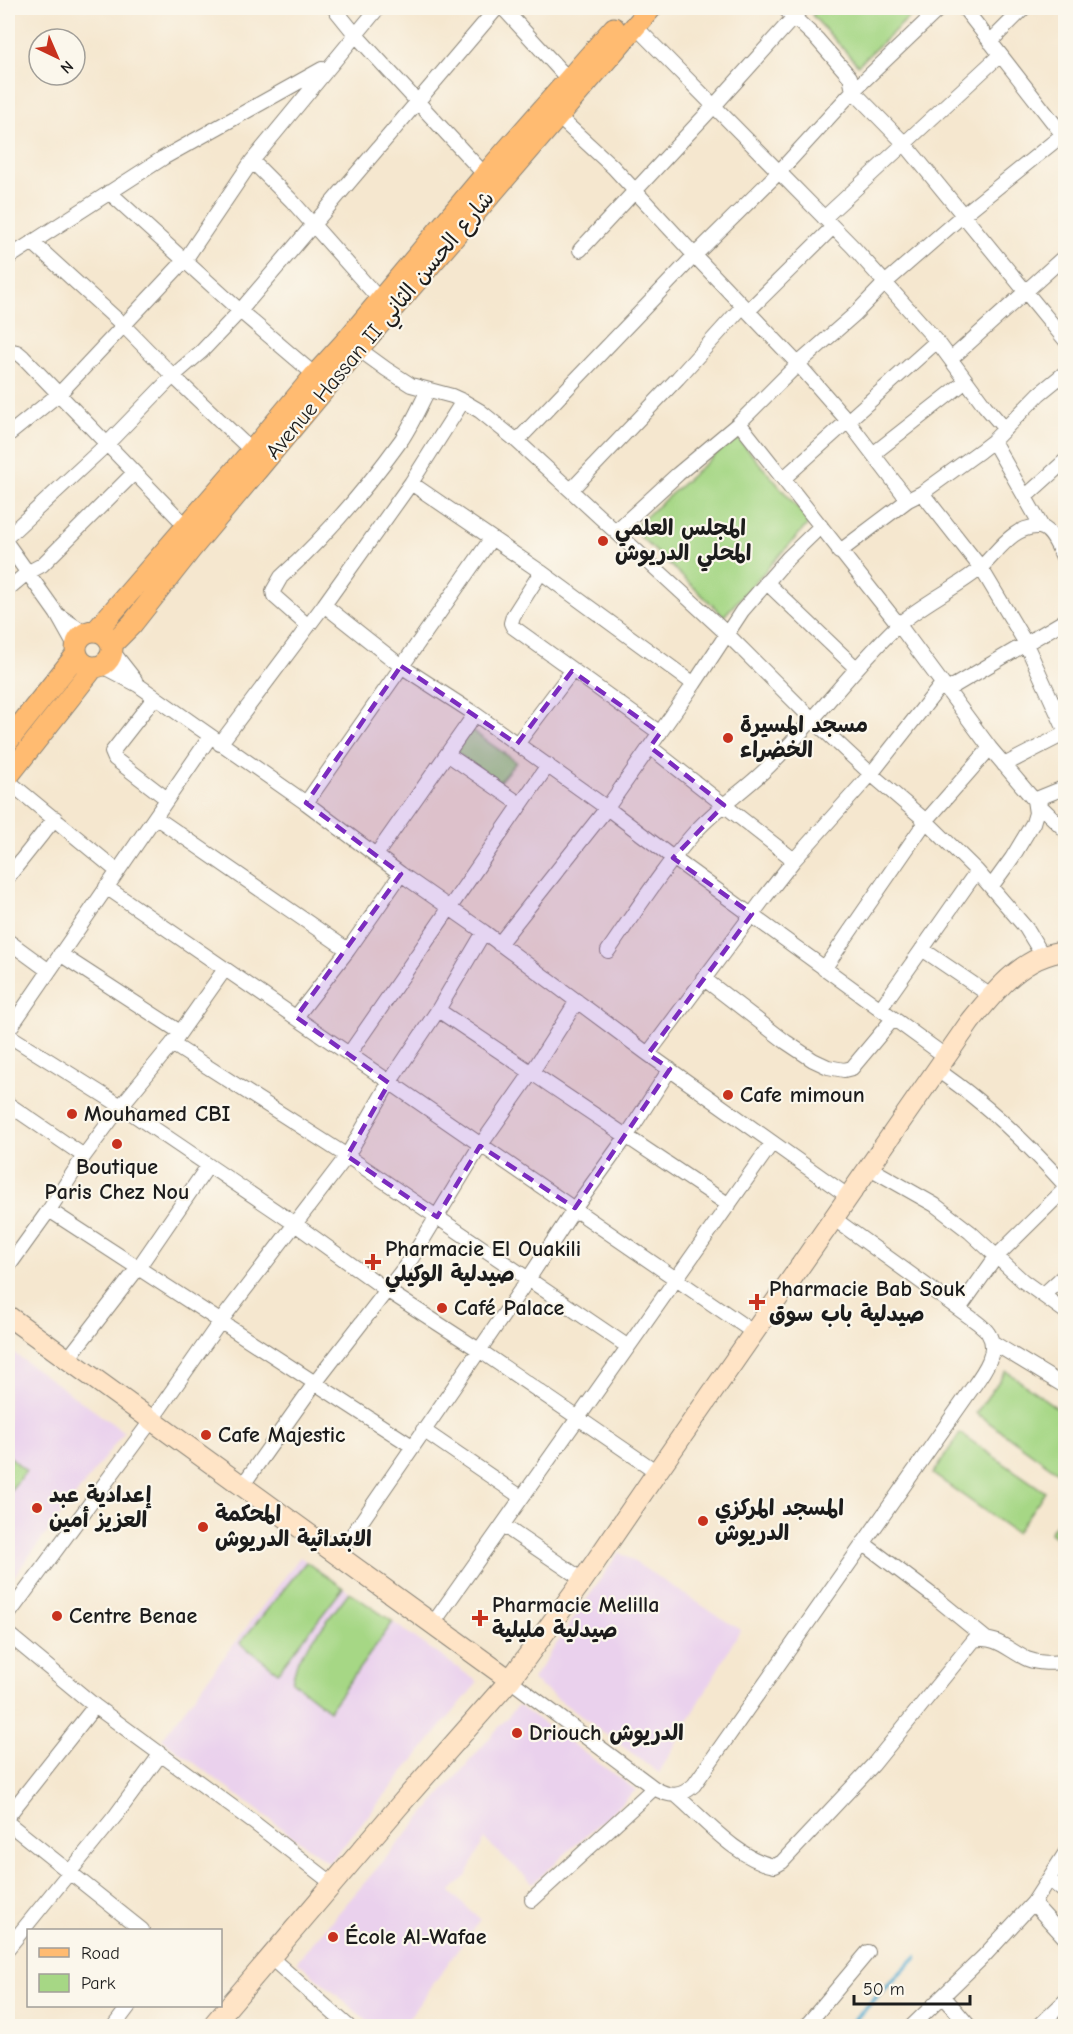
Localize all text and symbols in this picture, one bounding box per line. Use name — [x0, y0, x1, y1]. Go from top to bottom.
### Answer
north arrow — [27, 27, 87, 87]
text: N — [57, 57, 77, 77]
street label: Avenue Hassan II شارع الحسن الثاني — [260, 186, 504, 468]
place label: المجلس العلمي المحلي الدريوش — [615, 515, 751, 572]
marker: المجلس العلمي المحلي الدريوش — [596, 534, 610, 548]
place label: مسجد المسيرة الخضراء — [740, 712, 868, 763]
marker: مسجد المسيرة الخضراء — [721, 731, 735, 745]
place label: Cafe mimoun — [740, 1082, 865, 1108]
marker: Cafe mimoun — [721, 1088, 735, 1102]
place label: Mouhamed CBI — [84, 1101, 231, 1127]
marker: Mouhamed CBI — [65, 1107, 79, 1121]
marker: Boutique Paris Chez Nou — [110, 1137, 124, 1151]
place label: Boutique Paris Chez Nou — [45, 1154, 189, 1205]
place label: Pharmacie El Ouakili صيدلية الوكيلي — [385, 1236, 581, 1293]
marker: Pharmacie El Ouakili صيدلية الوكيلي — [366, 1255, 380, 1269]
place label: Pharmacie Bab Souk صيدلية باب سوق — [769, 1276, 966, 1327]
place label: Café Palace — [454, 1295, 564, 1321]
marker: Pharmacie Bab Souk صيدلية باب سوق — [750, 1295, 764, 1309]
marker: Café Palace — [435, 1301, 449, 1315]
place label: Cafe Majestic — [218, 1422, 346, 1448]
marker: Cafe Majestic — [199, 1428, 213, 1442]
place label: إعدادية عبد العزيز أمين — [49, 1482, 152, 1533]
place label: المسجد المركزي الدريوش — [715, 1495, 844, 1547]
marker: إعدادية عبد العزيز أمين — [30, 1501, 44, 1515]
place label: المحكمة الابتدائية الدريوش — [215, 1501, 372, 1553]
marker: المسجد المركزي الدريوش — [696, 1514, 710, 1528]
marker: المحكمة الابتدائية الدريوش — [196, 1520, 210, 1534]
place label: Pharmacie Melilla صيدلية مليلية — [492, 1592, 659, 1643]
place label: Centre Benae — [69, 1603, 197, 1629]
marker: Centre Benae — [50, 1609, 64, 1623]
marker: Pharmacie Melilla صيدلية مليلية — [473, 1611, 487, 1625]
place label: Driouch الدريوش — [529, 1720, 684, 1747]
marker: Driouch الدريوش — [510, 1726, 524, 1740]
place label: École Al-Wafae — [345, 1924, 487, 1950]
legend — [27, 1929, 222, 2007]
marker: École Al-Wafae — [326, 1930, 340, 1944]
text: Road — [81, 1943, 120, 1964]
scale bar — [854, 1968, 970, 2006]
text: Park — [81, 1973, 116, 1994]
text: 50 m — [863, 1979, 905, 2000]

